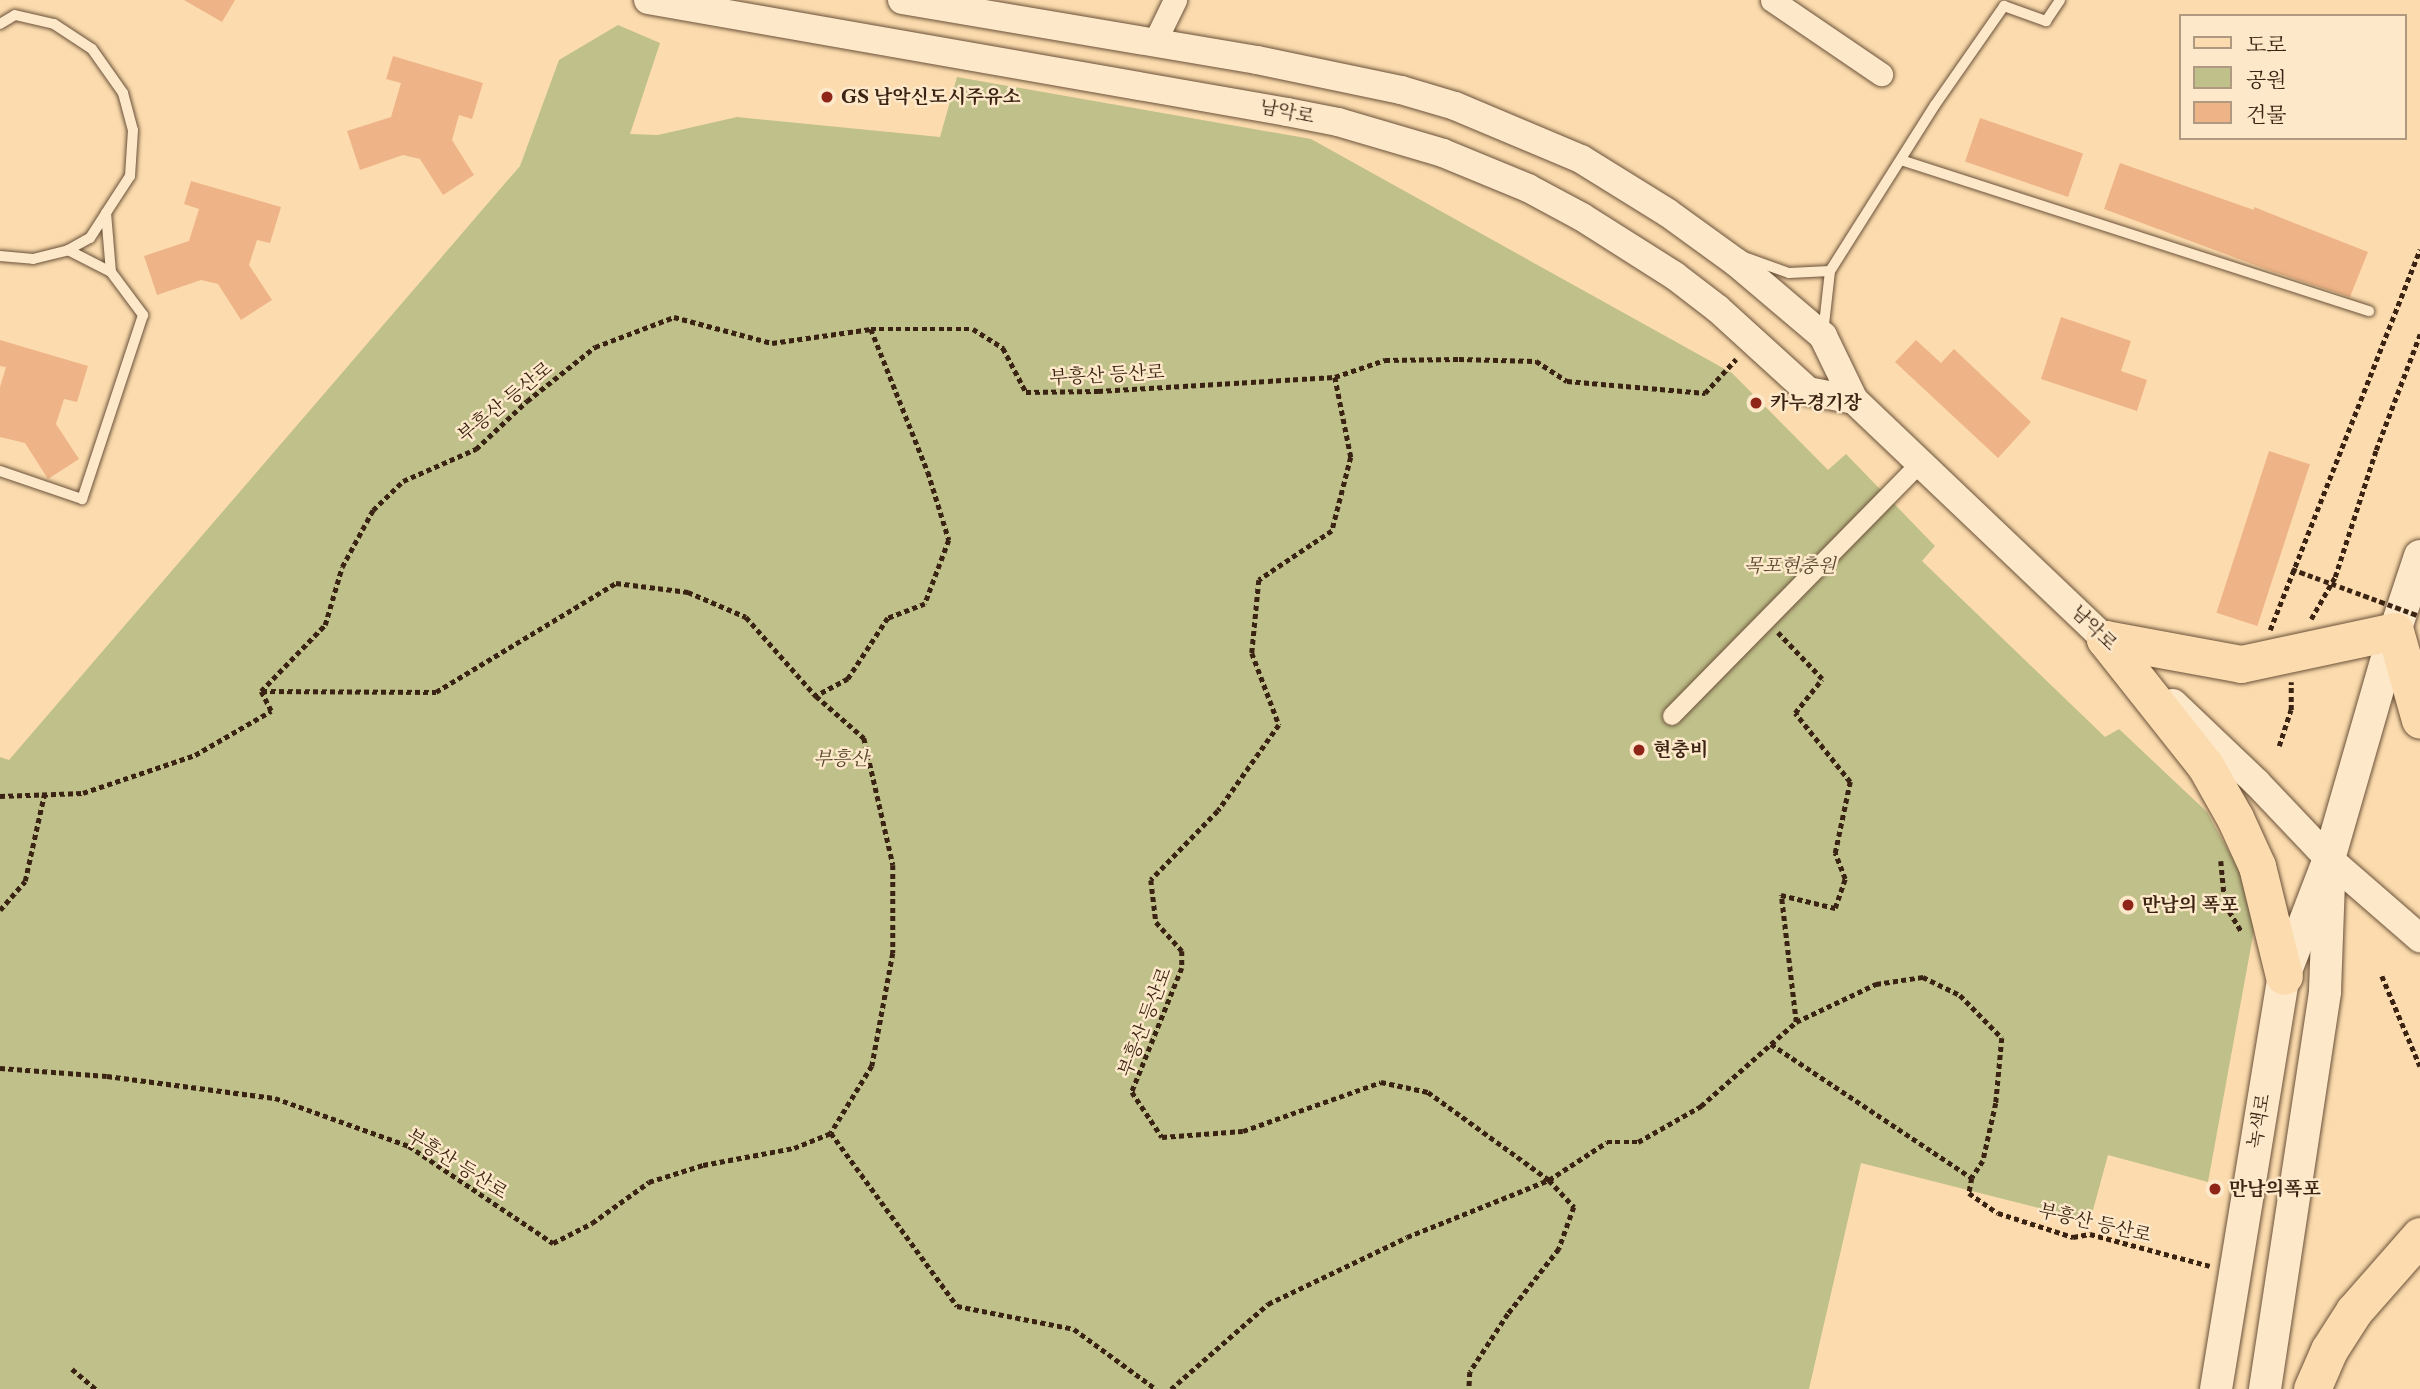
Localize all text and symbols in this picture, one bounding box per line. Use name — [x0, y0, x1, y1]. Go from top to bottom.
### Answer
legend — [2178, 14, 2406, 140]
text: 도로 — [2246, 32, 2287, 57]
text: 공원 — [2246, 67, 2287, 92]
place label: GS 남악신도시주유소 — [841, 86, 1021, 108]
marker: GS 남악신도시주유소 — [819, 89, 835, 105]
street label: 남악로 — [1258, 96, 1316, 128]
text: 건물 — [2246, 102, 2287, 127]
street label: 부흥산 등산로 — [453, 357, 557, 447]
street label: 부흥산 등산로 — [1049, 361, 1165, 389]
place label: 카누경기장 — [1770, 392, 1862, 414]
marker: 카누경기장 — [1748, 395, 1764, 411]
park label: 목포현충원 — [1744, 555, 1836, 577]
street label: 남악로 — [2066, 601, 2122, 655]
place label: 현충비 — [1653, 739, 1708, 761]
marker: 현충비 — [1631, 742, 1647, 758]
park label: 부흥산 — [813, 748, 869, 770]
place label: 만남의 폭포 — [2142, 894, 2239, 916]
marker: 만남의 폭포 — [2120, 897, 2136, 913]
street label: 부흥산 등산로 — [1114, 964, 1176, 1080]
street label: 녹색로 — [2243, 1092, 2275, 1150]
street label: 부흥산 등산로 — [402, 1124, 512, 1204]
place label: 만남의폭포 — [2229, 1178, 2321, 1200]
marker: 만남의폭포 — [2207, 1181, 2223, 1197]
street label: 부흥산 등산로 — [2036, 1199, 2154, 1247]

